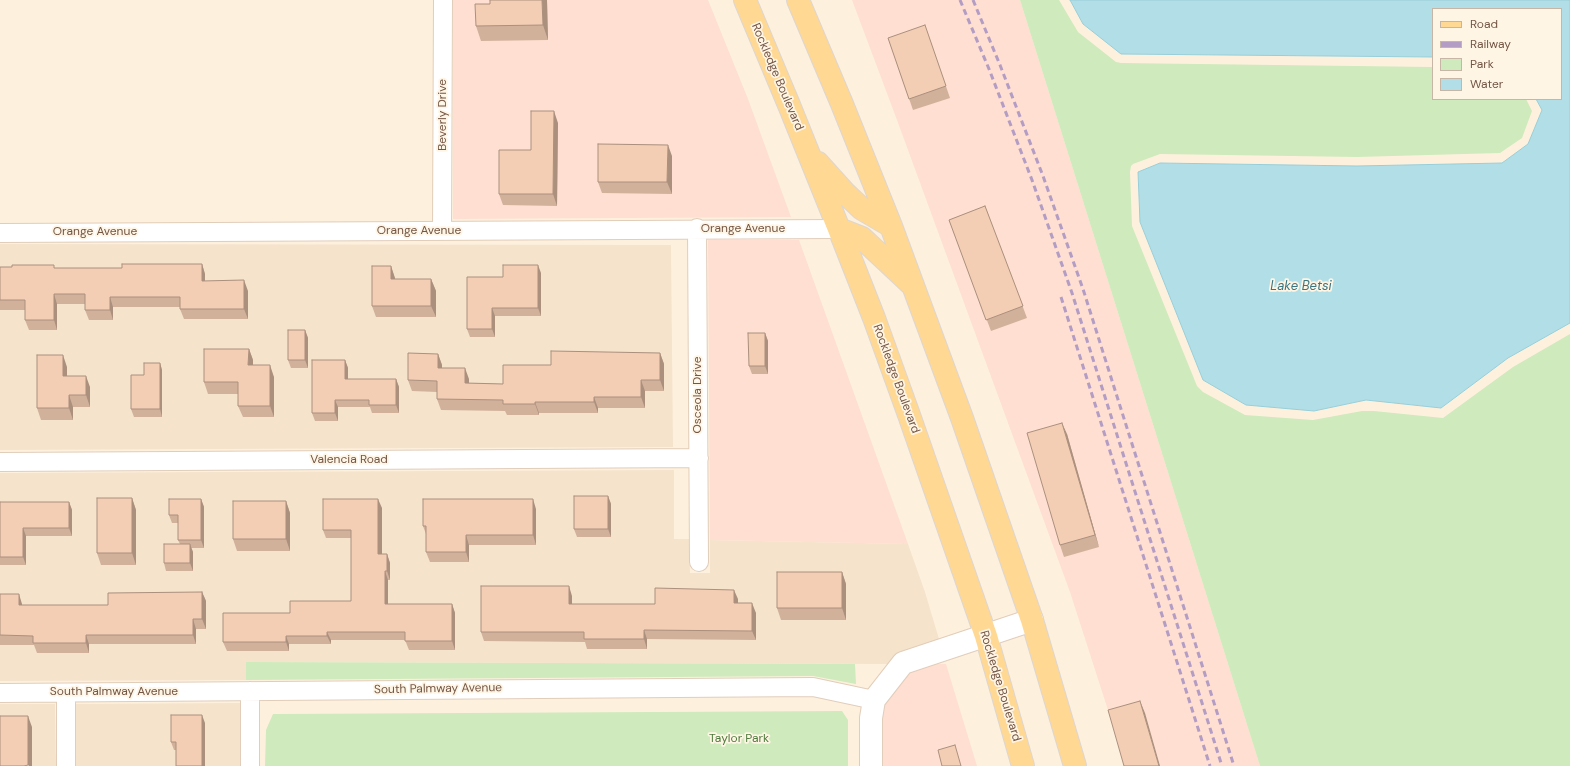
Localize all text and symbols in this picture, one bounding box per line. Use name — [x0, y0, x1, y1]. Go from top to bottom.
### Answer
legend — [1432, 8, 1562, 100]
text: Road — [1470, 16, 1498, 32]
street label: Rockledge Boulevard — [748, 21, 806, 133]
text: Railway — [1470, 36, 1511, 52]
text: Park — [1470, 56, 1494, 72]
text: Water — [1470, 76, 1503, 92]
street label: Beverly Drive — [436, 79, 450, 151]
street label: Orange Avenue — [701, 222, 785, 236]
street label: Orange Avenue — [377, 224, 461, 238]
street label: Orange Avenue — [53, 225, 137, 239]
water label: Lake Betsi — [1270, 279, 1332, 295]
street label: Rockledge Boulevard — [870, 322, 922, 436]
street label: Osceola Drive — [691, 357, 705, 433]
street label: Valencia Road — [310, 453, 388, 467]
street label: Rockledge Boulevard — [976, 629, 1024, 743]
street label: South Palmway Avenue — [374, 681, 502, 697]
street label: South Palmway Avenue — [50, 685, 178, 699]
park label: Taylor Park — [709, 732, 769, 746]

